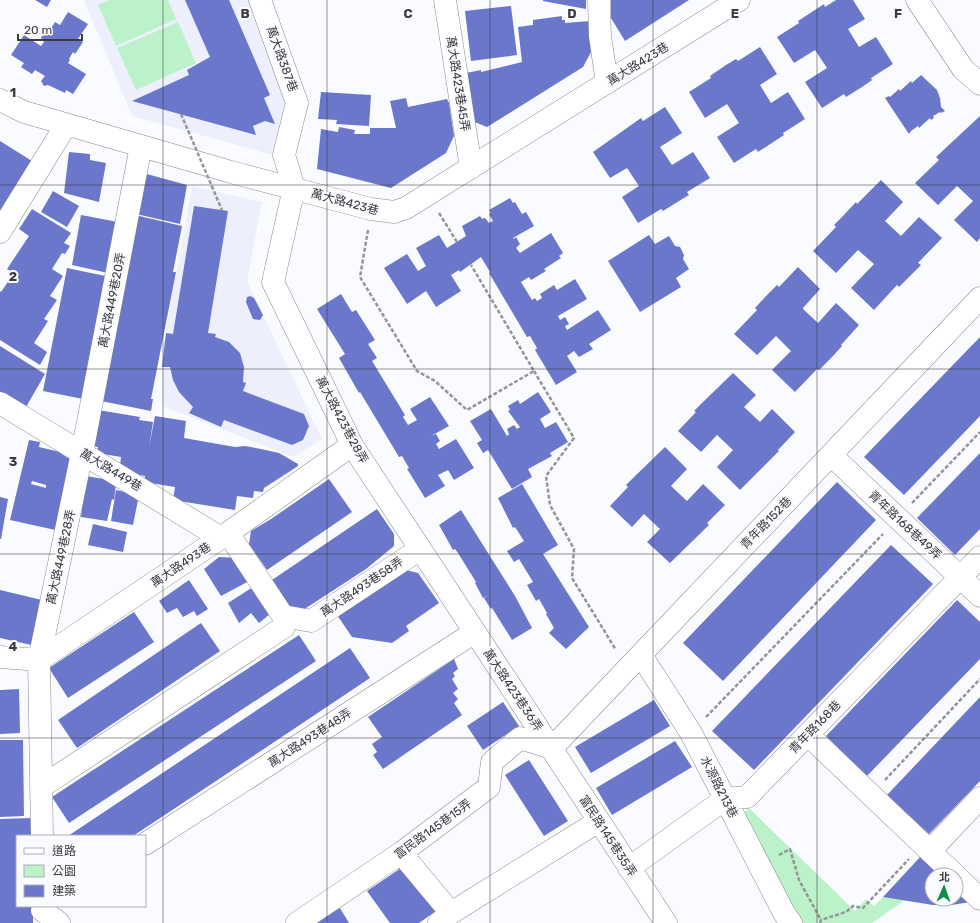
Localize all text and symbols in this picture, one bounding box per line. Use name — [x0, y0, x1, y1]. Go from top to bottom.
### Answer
text: B — [240, 6, 250, 21]
text: C — [403, 6, 413, 21]
text: D — [567, 6, 577, 21]
text: E — [731, 6, 739, 21]
text: F — [894, 6, 902, 21]
scale bar — [18, 16, 82, 42]
text: 20 m — [24, 23, 52, 37]
street label: 萬大路387巷 — [264, 24, 300, 94]
street label: 萬大路423巷45弄 — [444, 35, 472, 133]
street label: 萬大路423巷 — [605, 40, 671, 88]
text: 1 — [10, 85, 16, 100]
street label: 萬大路423巷 — [310, 186, 380, 218]
street label: 萬大路449巷20弄 — [96, 251, 128, 349]
text: 2 — [9, 269, 17, 284]
street label: 萬大路423巷28弄 — [313, 374, 371, 466]
street label: 萬大路449巷 — [77, 446, 145, 494]
text: 3 — [9, 454, 18, 469]
street label: 青年路168巷49弄 — [866, 488, 944, 562]
street label: 青年路152巷 — [738, 494, 794, 552]
street label: 萬大路449巷28弄 — [44, 508, 78, 606]
street label: 萬大路493巷 — [148, 540, 214, 590]
street label: 萬大路493巷58弄 — [318, 554, 406, 620]
text: 4 — [9, 639, 18, 654]
street label: 萬大路423巷36弄 — [480, 646, 546, 734]
street label: 青年路168巷 — [786, 698, 844, 756]
street label: 萬大路493巷48弄 — [266, 706, 354, 770]
street label: 水源路213巷 — [697, 754, 741, 820]
street label: 富民路145巷35弄 — [577, 793, 639, 879]
street label: 富民路145巷15弄 — [392, 796, 474, 862]
legend — [16, 835, 146, 907]
text: 道路 — [52, 844, 76, 858]
text: 公園 — [52, 864, 76, 878]
north arrow — [924, 867, 964, 907]
text: 北 — [939, 871, 950, 884]
text: 建築 — [52, 884, 76, 898]

